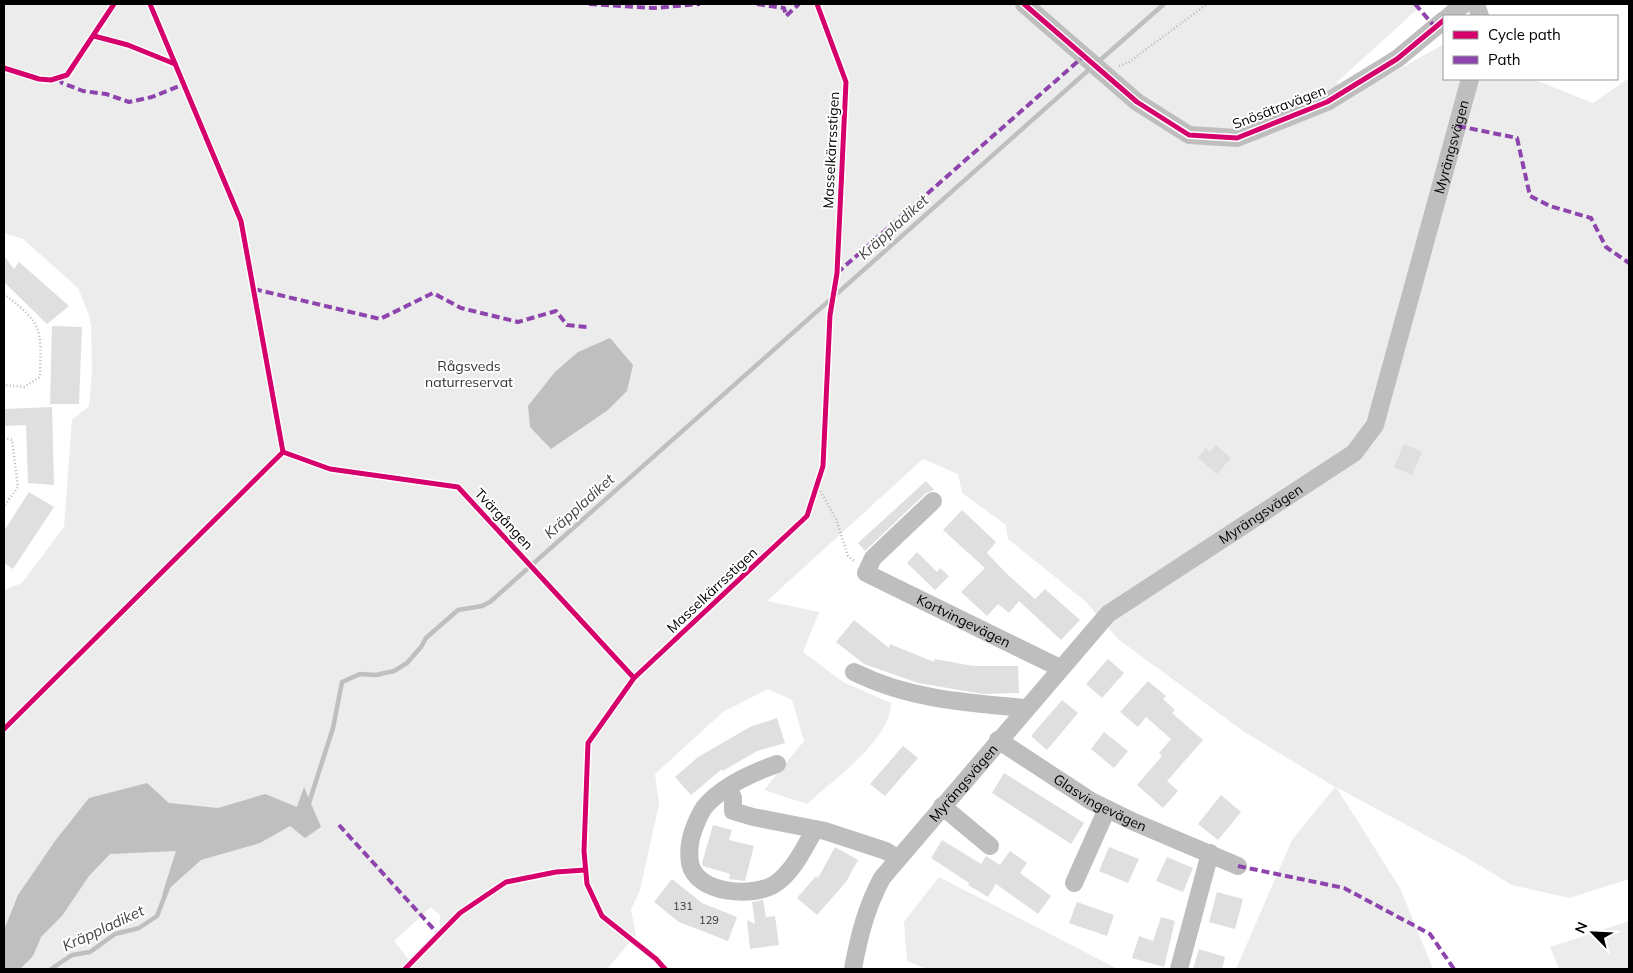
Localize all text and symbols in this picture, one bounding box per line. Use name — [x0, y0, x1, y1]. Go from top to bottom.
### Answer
legend — [1443, 15, 1618, 80]
text: Cycle path — [1488, 25, 1561, 44]
text: Path — [1488, 50, 1520, 69]
street label: Snösätravägen — [1230, 81, 1328, 133]
street label: Masselkärrsstigen — [819, 91, 843, 209]
street label: Myrängsvägen — [1430, 98, 1473, 196]
water label: Kräppladiket — [854, 190, 933, 264]
park label: Rågsveds naturreservat — [425, 357, 513, 391]
water label: Kräppladiket — [540, 469, 619, 543]
street label: Myrängsvägen — [1215, 480, 1306, 548]
street label: Tvärgången — [471, 484, 537, 554]
street label: Masselkärrsstigen — [663, 543, 761, 637]
street label: Kortvingevägen — [914, 590, 1014, 651]
street label: Myrängsvägen — [925, 740, 1002, 826]
street label: Glasvingevägen — [1050, 770, 1149, 835]
house number: 131 — [673, 899, 693, 913]
water label: Kräppladiket — [59, 900, 148, 955]
north arrow — [1568, 908, 1618, 958]
house number: 129 — [699, 913, 719, 927]
text: N — [1571, 919, 1591, 936]

